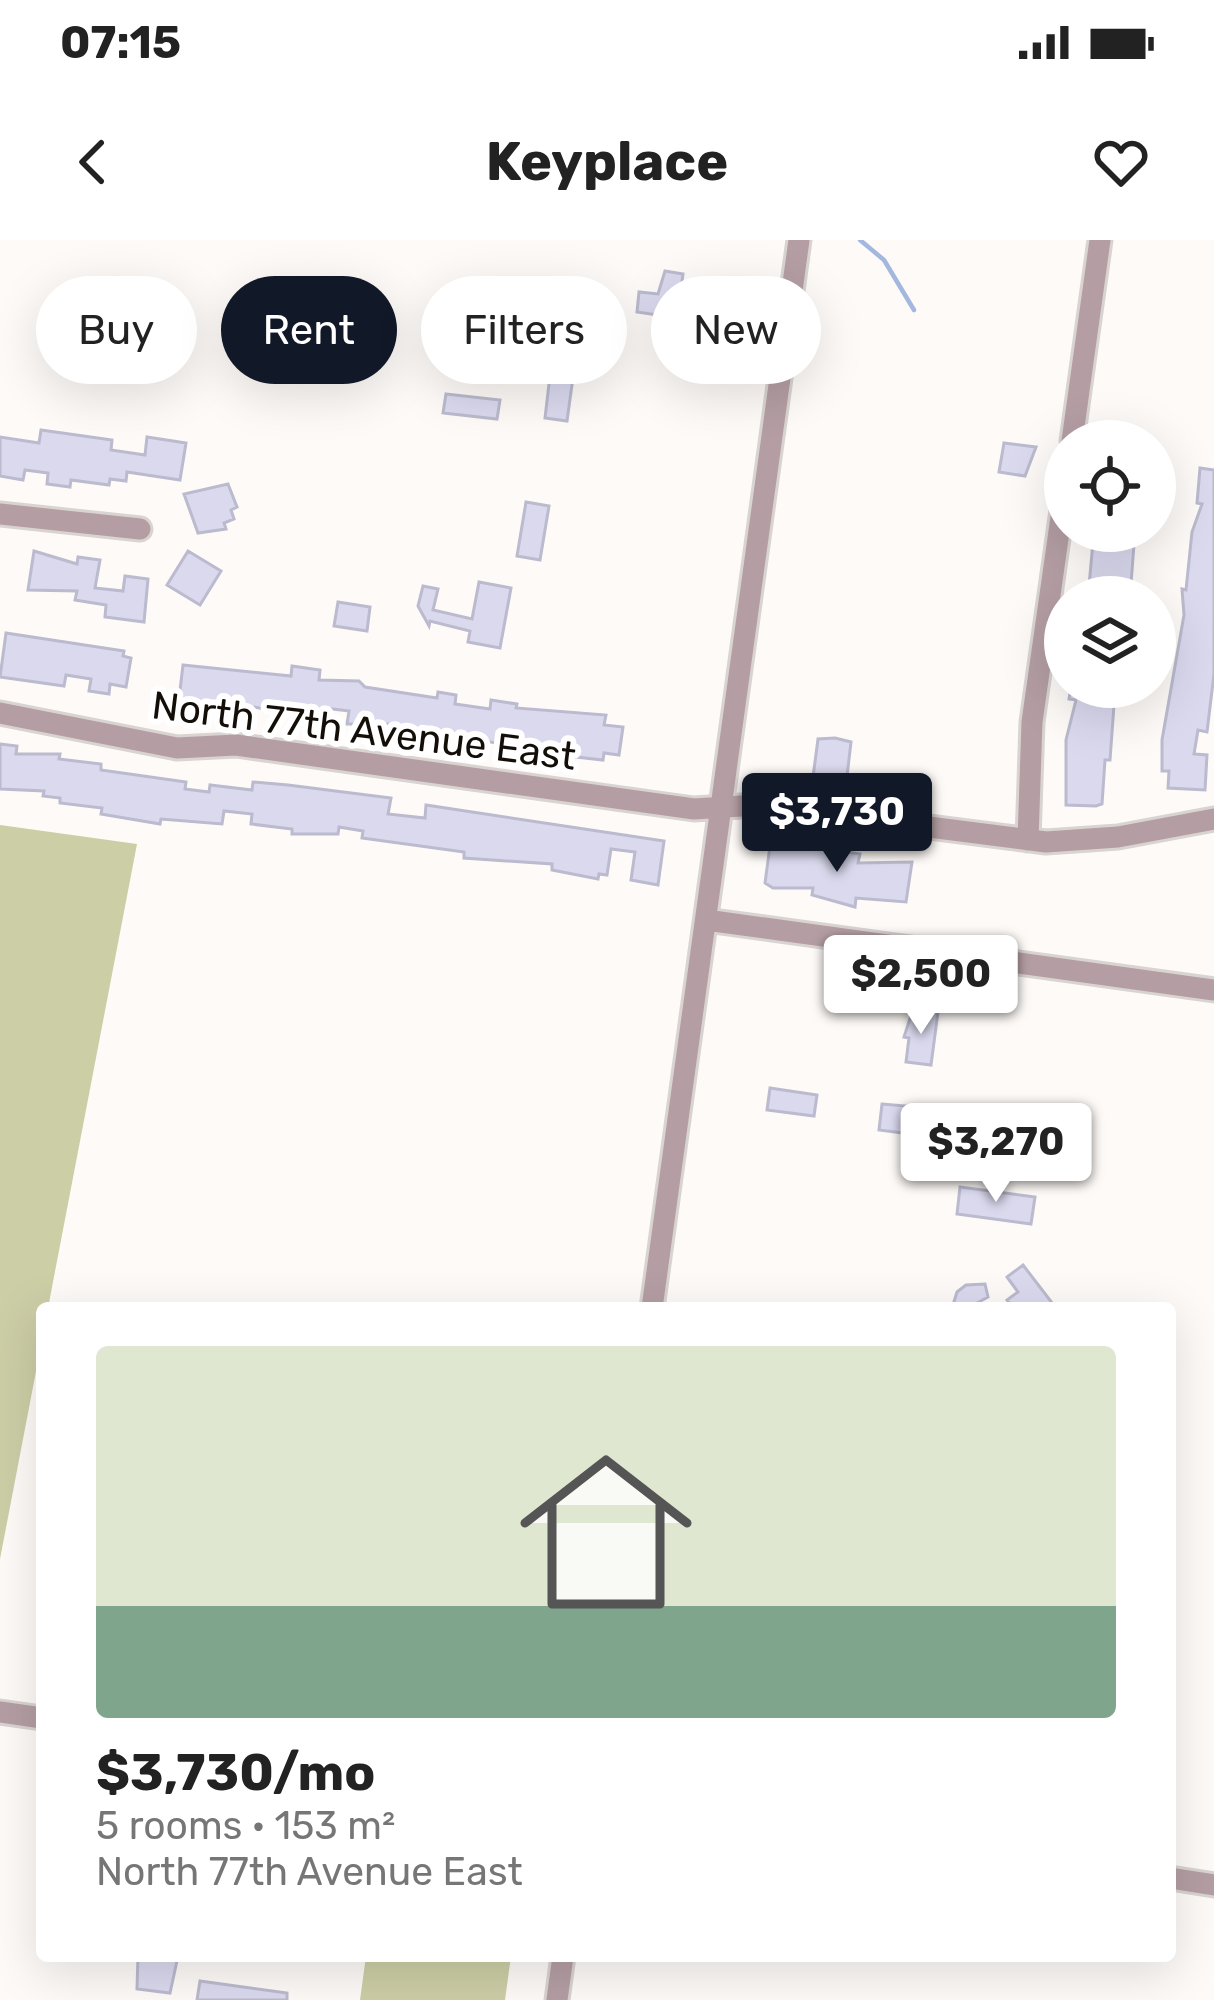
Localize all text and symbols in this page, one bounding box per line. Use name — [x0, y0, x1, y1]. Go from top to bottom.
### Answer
text: 07:15 — [60, 16, 181, 69]
icon: back — [60, 129, 126, 195]
icon: heart — [1088, 129, 1154, 195]
text: Keyplace — [486, 130, 728, 194]
chip: Buy — [36, 276, 197, 384]
chip: Rent — [221, 276, 397, 384]
chip: Filters — [421, 276, 627, 384]
chip: New — [651, 276, 821, 384]
map controls — [1044, 420, 1176, 708]
button: locate — [1044, 420, 1176, 552]
button: layers — [1044, 576, 1176, 708]
street label: North 77th Avenue East — [149, 682, 579, 780]
pin: $3,730 — [739, 773, 935, 875]
text: $3,730 — [769, 789, 905, 835]
pin: $2,500 — [823, 935, 1019, 1037]
text: $2,500 — [851, 951, 991, 997]
pin: $3,270 — [898, 1103, 1094, 1205]
text: $3,270 — [928, 1119, 1064, 1165]
icon: home — [498, 1424, 714, 1640]
text: $3,730/mo — [96, 1742, 375, 1803]
text: 5 rooms · 153 m² — [96, 1803, 395, 1849]
text: North 77th Avenue East — [96, 1849, 523, 1895]

